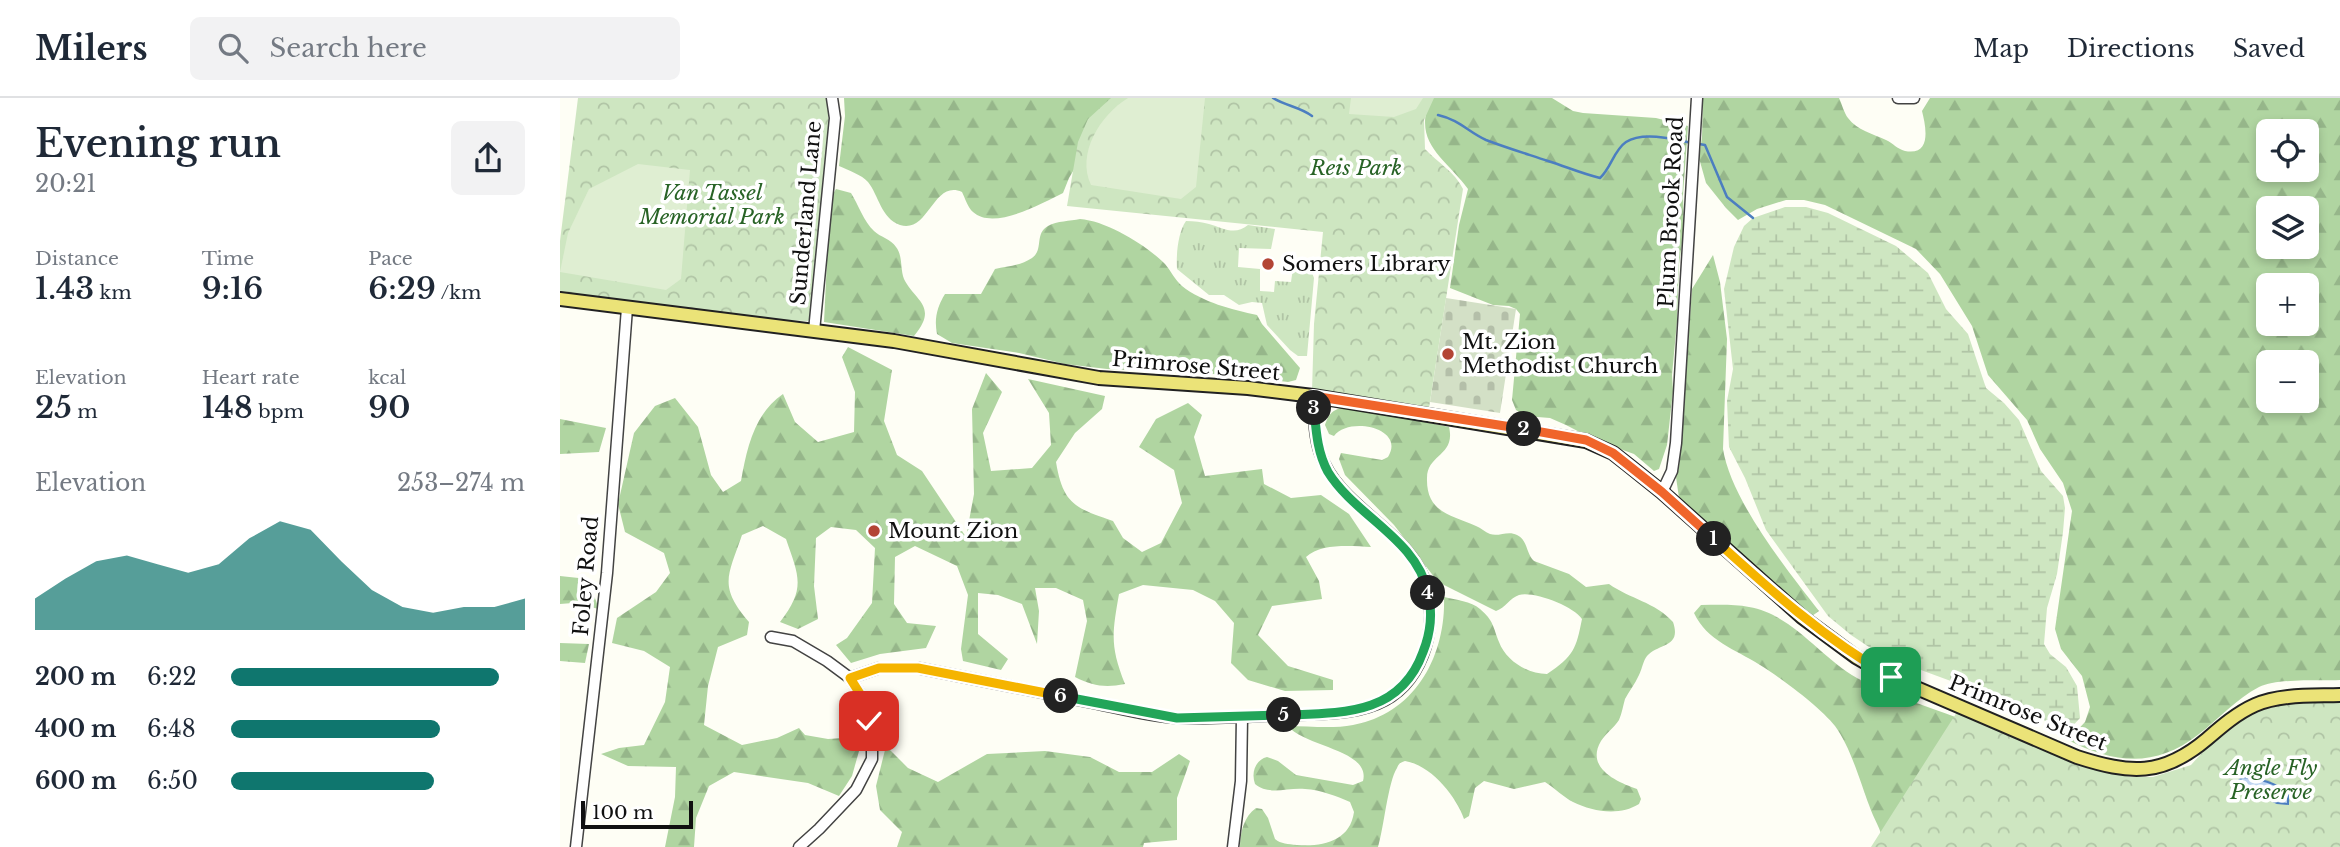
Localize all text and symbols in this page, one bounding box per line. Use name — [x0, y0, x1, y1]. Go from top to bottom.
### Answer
search box — [190, 17, 680, 80]
text: Milers — [35, 28, 148, 69]
icon: search — [214, 29, 252, 67]
text: Search here — [270, 32, 427, 64]
text: Map — [1973, 34, 2029, 63]
text: Directions — [2067, 34, 2195, 63]
text: Saved — [2233, 34, 2305, 63]
street label: Plum Brook Road — [1653, 116, 1689, 308]
map controls — [2256, 119, 2319, 413]
button: locate — [2256, 119, 2319, 182]
text: Evening run — [35, 120, 281, 167]
street label: Sunderland Lane — [785, 120, 827, 306]
button: share — [451, 121, 525, 195]
park label: Reis Park — [1309, 155, 1402, 181]
text: 20:21 — [35, 170, 97, 198]
park label: Van Tassel Memorial Park — [638, 180, 785, 230]
button: layers — [2256, 196, 2319, 259]
text: Distance — [35, 247, 119, 270]
text: Time — [202, 247, 254, 270]
text: Pace — [368, 247, 413, 270]
place label: Somers Library — [1282, 251, 1451, 277]
marker: Somers Library — [1260, 256, 1276, 272]
text: 1.43 — [35, 270, 94, 307]
text: 9:16 — [202, 270, 263, 307]
text: 6:29 — [368, 270, 436, 307]
button: + — [2256, 273, 2319, 336]
text: km — [94, 281, 132, 304]
text: /km — [436, 281, 481, 304]
place label: Mt. Zion Methodist Church — [1462, 329, 1658, 379]
street label: Primrose Street — [1111, 346, 1281, 386]
marker: Mt. Zion Methodist Church — [1440, 346, 1456, 362]
button: − — [2256, 350, 2319, 413]
text: Elevation — [35, 366, 127, 389]
text: Heart rate — [202, 366, 300, 389]
text: kcal — [368, 366, 406, 389]
text: 25 — [35, 389, 72, 426]
text: 148 — [202, 389, 253, 426]
text: 90 — [368, 389, 411, 426]
pin: 3 — [1296, 390, 1332, 426]
text: 3 — [1307, 396, 1320, 419]
text: m — [72, 400, 98, 423]
text: bpm — [253, 400, 304, 423]
pin: 2 — [1506, 412, 1542, 446]
text: 2 — [1517, 417, 1530, 440]
text: Elevation — [35, 469, 146, 497]
text: 253–274 m — [397, 469, 525, 497]
street label: Foley Road — [568, 515, 604, 637]
place label: Mount Zion — [888, 518, 1018, 544]
pin: 1 — [1696, 522, 1732, 556]
marker: Mount Zion — [866, 523, 882, 539]
text: 1 — [1709, 527, 1718, 550]
pin: 4 — [1410, 575, 1446, 610]
text: 4 — [1421, 581, 1434, 604]
pin — [1861, 647, 1921, 707]
icon: arrive — [1872, 658, 1910, 696]
text: 200 m — [35, 663, 116, 691]
text: 6:22 — [147, 663, 197, 691]
street label: Primrose Street — [1945, 669, 2111, 757]
pin: 6 — [1044, 678, 1078, 714]
text: 6 — [1054, 684, 1067, 707]
pin — [839, 691, 899, 751]
pin: 5 — [1266, 698, 1302, 732]
icon: check — [850, 702, 888, 740]
text: 5 — [1278, 703, 1289, 726]
text: 400 m — [35, 715, 117, 743]
text: 6:48 — [147, 715, 196, 743]
park label: Angle Fly Preserve — [2222, 755, 2318, 805]
text: 600 m — [35, 767, 117, 795]
text: 6:50 — [147, 767, 198, 795]
scale bar — [581, 798, 693, 830]
text: 100 m — [592, 801, 653, 824]

